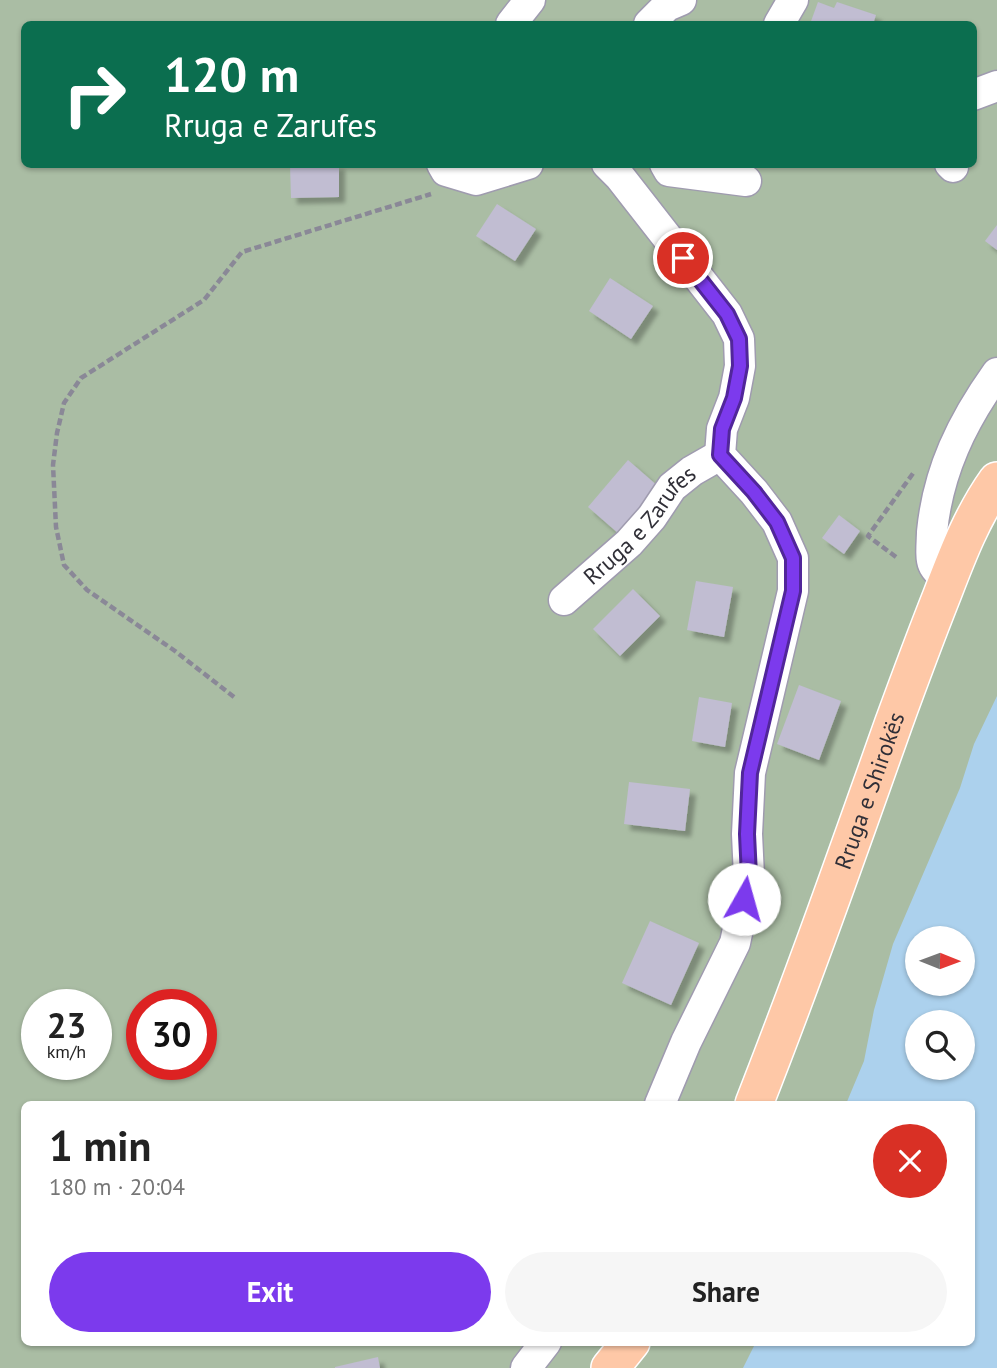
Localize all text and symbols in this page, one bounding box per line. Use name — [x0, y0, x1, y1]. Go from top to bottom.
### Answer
text: 120 m — [164, 42, 299, 106]
icon: right — [49, 49, 140, 140]
text: Rruga e Zarufes — [164, 104, 377, 146]
pin — [653, 228, 713, 288]
icon: arrive — [664, 239, 702, 277]
street label: Rruga e Zarufes — [577, 459, 701, 590]
street label: Rruga e Shirokës — [828, 708, 911, 873]
position arrow — [707, 862, 781, 936]
north arrow — [905, 926, 975, 996]
map controls — [905, 926, 975, 1080]
speed limit sign: 30 — [126, 989, 217, 1080]
text: 23 — [47, 1002, 86, 1048]
button: search — [905, 1010, 975, 1080]
text: km/h — [47, 1040, 86, 1063]
text: 1 min — [49, 1118, 151, 1173]
button: close — [873, 1124, 947, 1198]
text: 180 m · 20:04 — [49, 1172, 185, 1201]
button: Exit — [49, 1252, 491, 1332]
button: Share — [505, 1252, 947, 1332]

